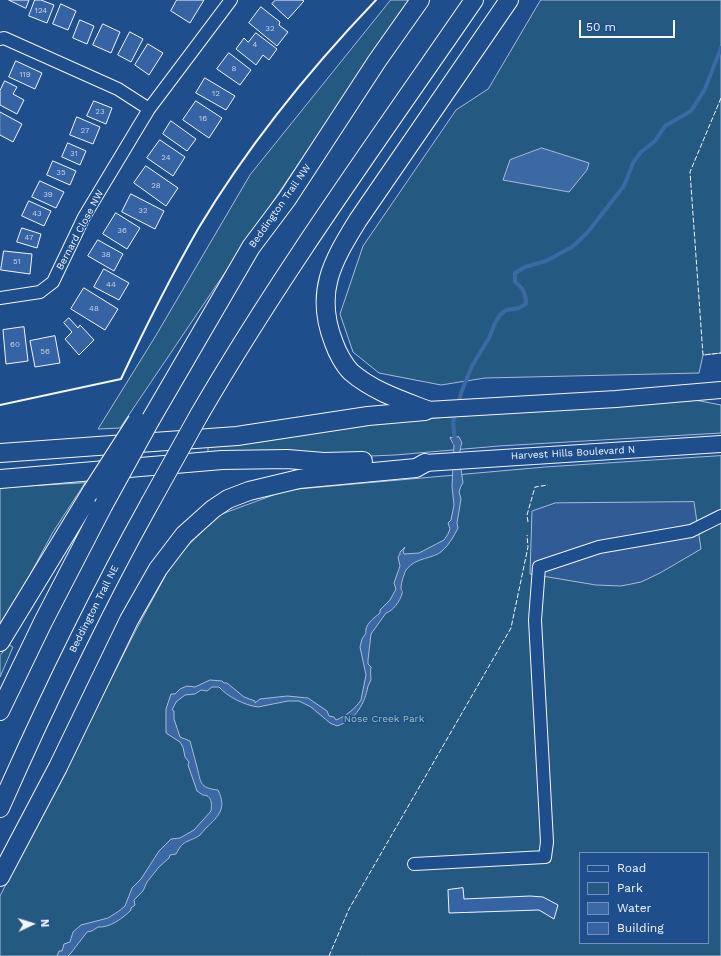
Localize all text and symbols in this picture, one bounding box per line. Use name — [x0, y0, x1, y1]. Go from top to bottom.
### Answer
house number: 124 — [35, 6, 47, 16]
scale bar — [581, 12, 677, 38]
text: 50 m — [586, 20, 616, 34]
house number: 32 — [265, 24, 275, 34]
house number: 4 — [253, 40, 257, 50]
house number: 8 — [232, 64, 236, 74]
house number: 119 — [19, 70, 31, 80]
house number: 12 — [212, 89, 220, 99]
house number: 23 — [95, 107, 105, 117]
house number: 16 — [199, 114, 207, 124]
house number: 27 — [81, 126, 89, 136]
house number: 31 — [70, 149, 78, 159]
house number: 24 — [161, 153, 171, 163]
street label: Beddington Trail NW — [246, 162, 314, 250]
house number: 35 — [56, 168, 66, 178]
house number: 28 — [151, 181, 161, 191]
street label: Bernard Close NW — [54, 188, 106, 272]
house number: 39 — [43, 190, 53, 200]
house number: 32 — [138, 206, 148, 216]
house number: 43 — [32, 209, 42, 219]
house number: 36 — [117, 226, 127, 236]
house number: 47 — [25, 233, 33, 243]
house number: 38 — [101, 250, 111, 260]
house number: 51 — [13, 257, 21, 267]
house number: 44 — [106, 280, 116, 290]
house number: 48 — [89, 304, 99, 314]
house number: 60 — [10, 340, 20, 350]
house number: 56 — [40, 347, 50, 357]
street label: Harvest Hills Boulevard N — [510, 444, 636, 462]
street label: Beddington Trail NE — [67, 563, 121, 655]
park label: Nose Creek Park — [344, 713, 424, 725]
legend — [579, 852, 709, 944]
text: Road — [617, 861, 646, 875]
text: Park — [617, 881, 643, 895]
text: Water — [617, 901, 651, 915]
north arrow — [12, 904, 52, 944]
text: N — [38, 919, 51, 928]
text: Building — [617, 921, 664, 935]

